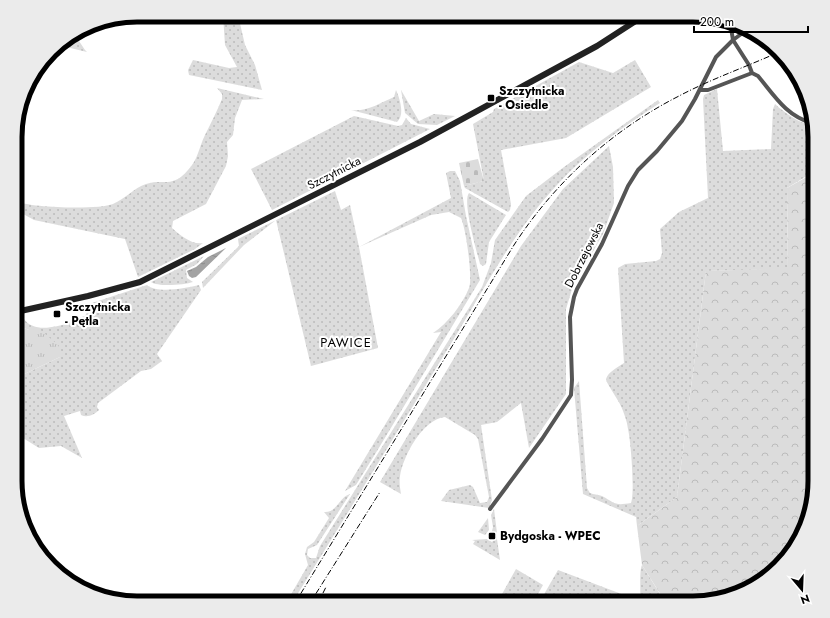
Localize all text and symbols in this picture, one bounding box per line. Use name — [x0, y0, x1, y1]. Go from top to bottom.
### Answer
scale bar — [694, 8, 808, 34]
text: 200 m — [700, 13, 734, 31]
place label: Szczytnicka - Osiedle — [499, 82, 565, 114]
marker: Szczytnicka - Osiedle — [486, 93, 496, 103]
street label: Szczytnicka — [304, 152, 364, 194]
street label: Dobrzejowska — [560, 219, 608, 291]
place label: Szczytnicka - Pętla — [65, 298, 131, 330]
marker: Szczytnicka - Pętla — [52, 309, 62, 319]
district label: PAWICE — [320, 333, 372, 352]
place label: Bydgoska - WPEC — [500, 527, 601, 545]
marker: Bydgoska - WPEC — [487, 531, 497, 541]
north arrow — [782, 570, 822, 610]
text: N — [799, 590, 812, 608]

